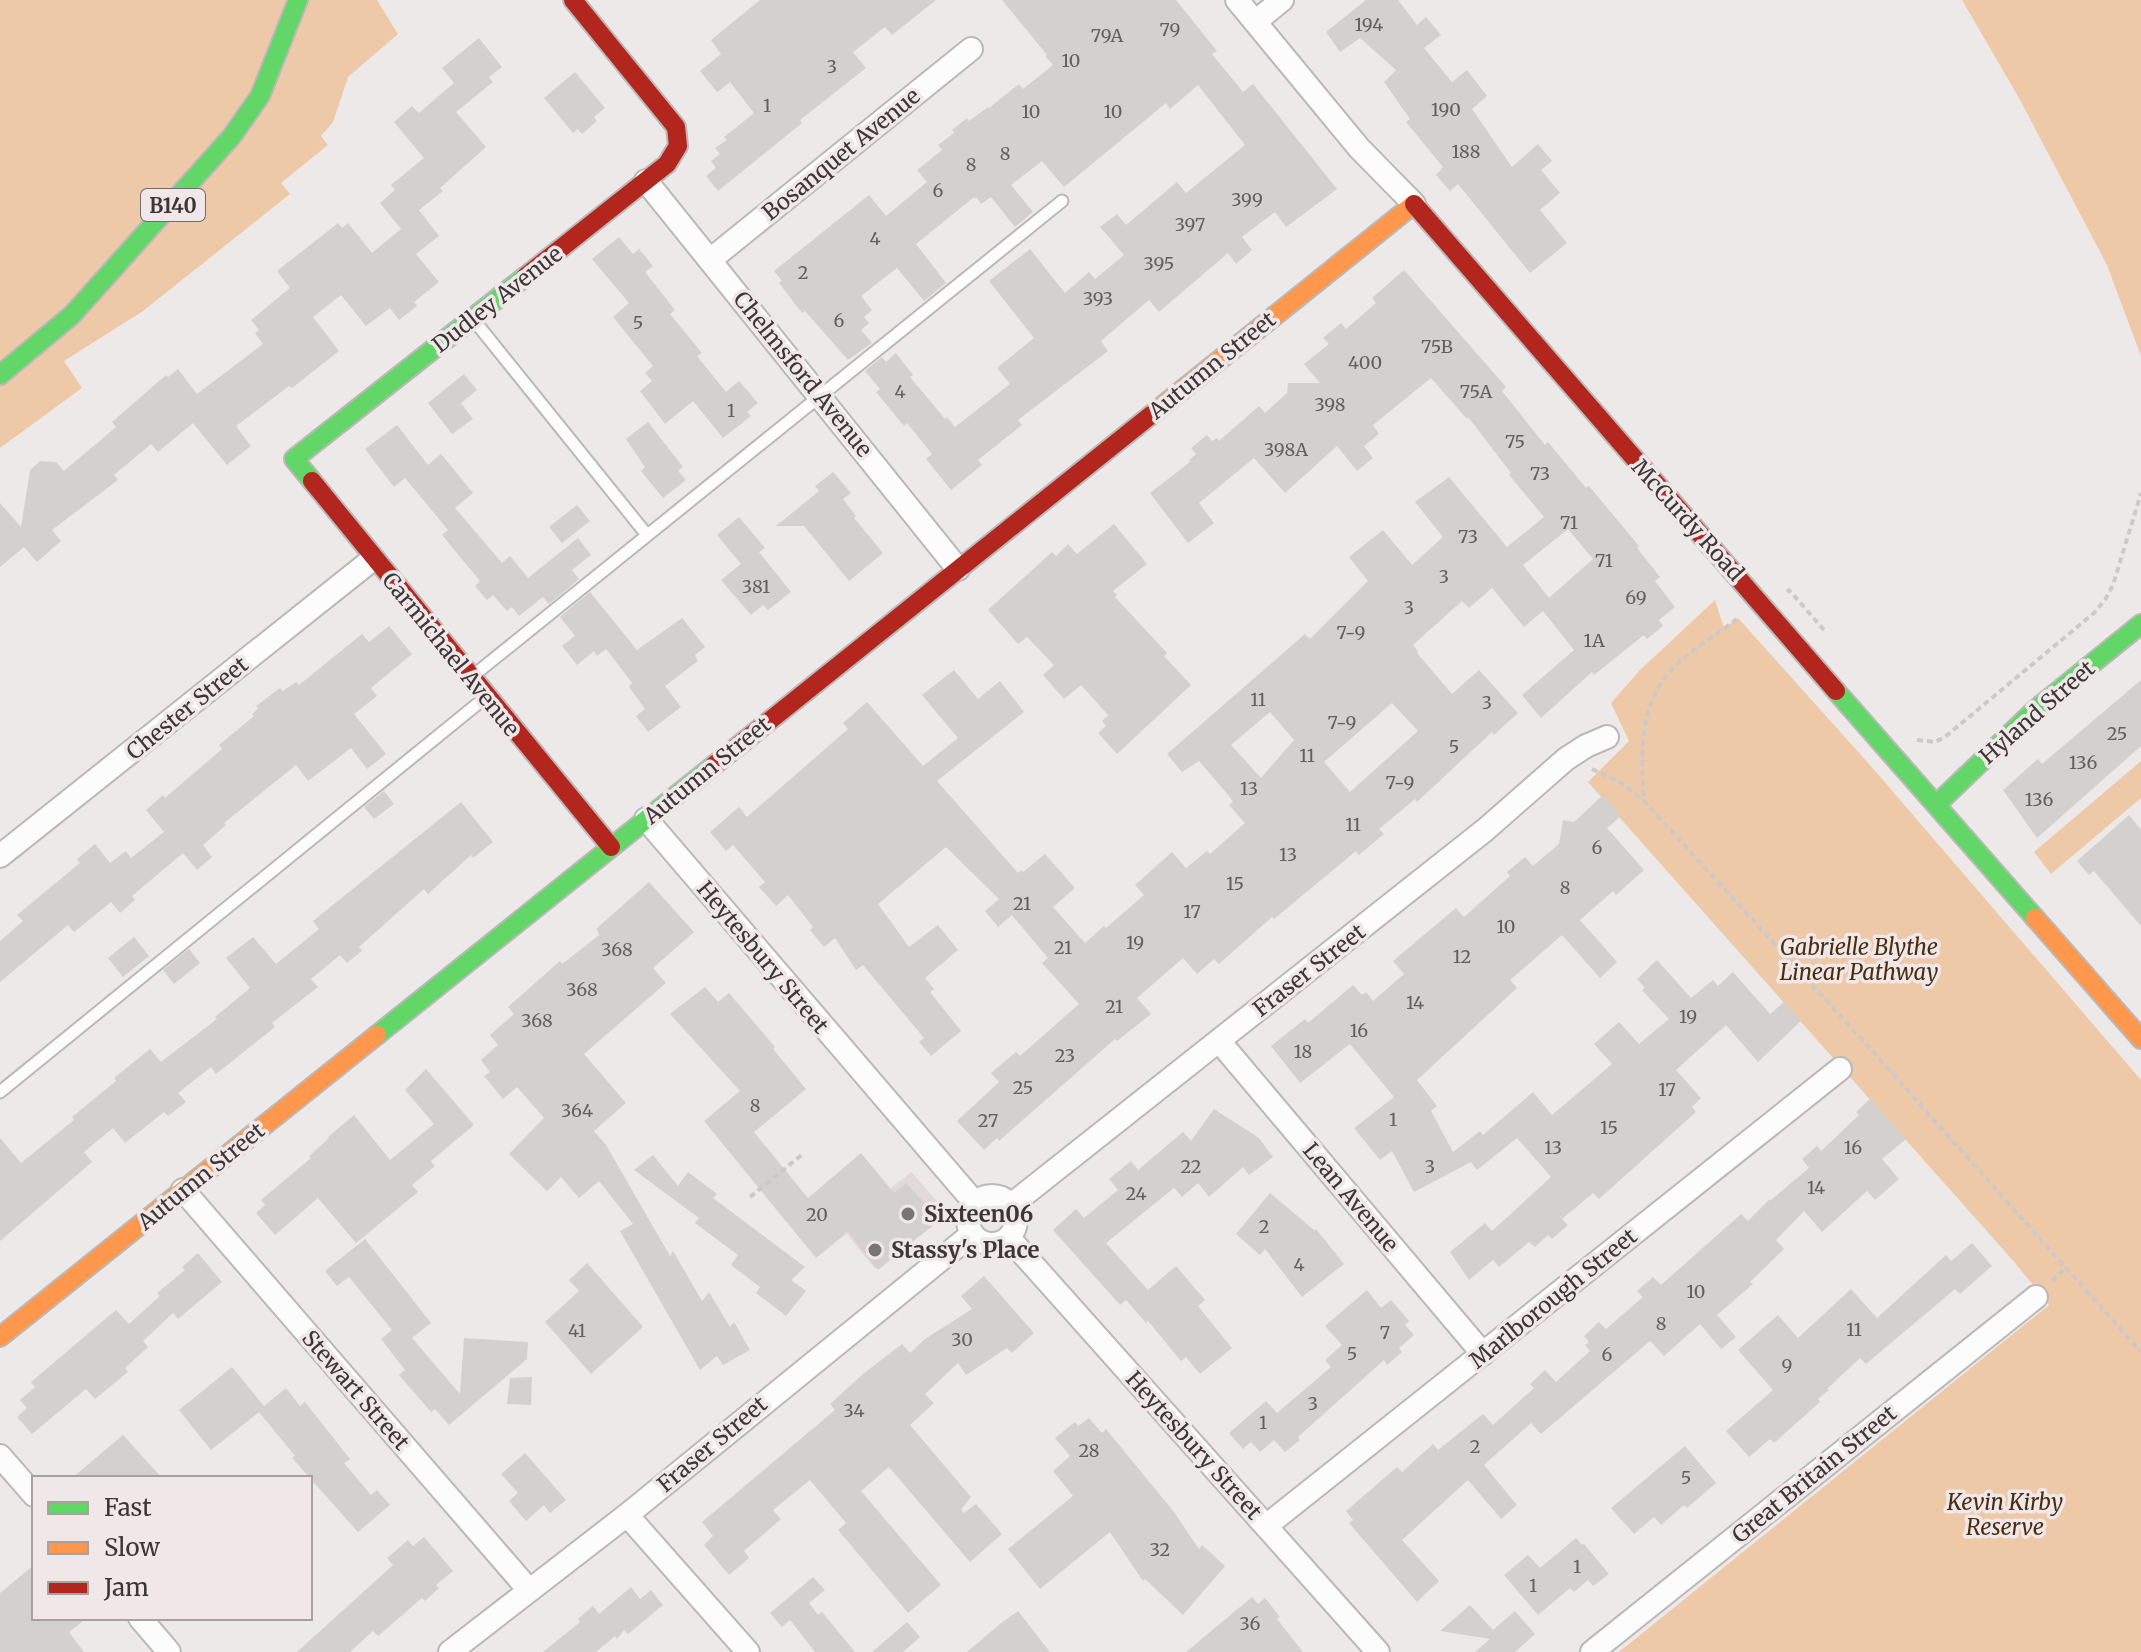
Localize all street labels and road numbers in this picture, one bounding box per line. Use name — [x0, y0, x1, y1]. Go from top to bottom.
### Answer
street label: Bosanquet Avenue — [756, 82, 926, 226]
road number: B140 — [141, 189, 205, 221]
street label: Dudley Avenue — [426, 240, 568, 358]
street label: Chelmsford Avenue — [728, 285, 878, 463]
street label: Autumn Street — [1142, 305, 1282, 425]
street label: McCurdy Road — [1626, 453, 1750, 587]
street label: Carmichael Avenue — [376, 566, 526, 742]
street label: Chester Street — [120, 650, 254, 766]
street label: Hyland Street — [1973, 654, 2101, 770]
street label: Autumn Street — [637, 710, 777, 830]
street label: Heytesbury Street — [691, 875, 835, 1039]
street label: Fraser Street — [1247, 917, 1371, 1023]
street label: Autumn Street — [131, 1116, 271, 1236]
street label: Lean Avenue — [1297, 1137, 1405, 1257]
street label: Marlborough Street — [1464, 1222, 1643, 1374]
street label: Stewart Street — [296, 1324, 416, 1456]
street label: Heytesbury Street — [1120, 1365, 1268, 1525]
street label: Fraser Street — [651, 1390, 773, 1498]
street label: Great Britain Street — [1726, 1399, 1902, 1549]

